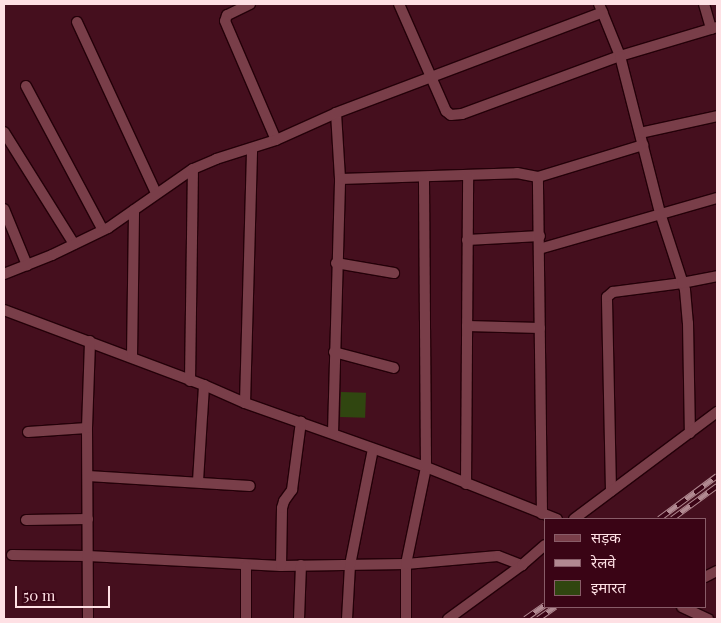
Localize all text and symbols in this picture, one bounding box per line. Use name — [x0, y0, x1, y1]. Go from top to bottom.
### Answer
legend — [544, 518, 706, 608]
text: सड़क — [591, 527, 621, 547]
text: रेलवे — [591, 552, 616, 572]
scale bar — [18, 576, 112, 608]
text: इमारत — [591, 577, 626, 597]
text: 50 m — [23, 585, 55, 605]

